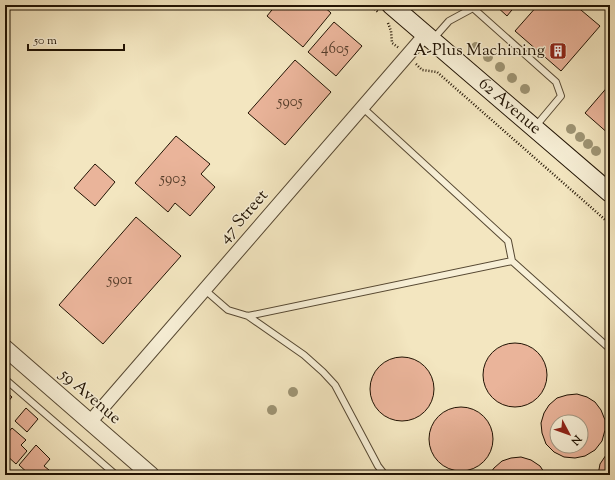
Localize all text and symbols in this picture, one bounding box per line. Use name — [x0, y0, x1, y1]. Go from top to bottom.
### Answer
scale bar — [28, 26, 124, 52]
text: 50 m — [33, 32, 57, 50]
house number: 4605 — [321, 39, 349, 60]
place label: A-Plus Machining — [413, 39, 545, 63]
building icon: A-Plus Machining — [548, 41, 568, 61]
street label: 62 Avenue — [472, 73, 546, 141]
house number: 5905 — [276, 92, 303, 113]
house number: 5903 — [159, 169, 186, 190]
street label: 47 Street — [214, 185, 274, 249]
house number: 5901 — [106, 270, 133, 291]
street label: 59 Avenue — [53, 363, 126, 431]
north arrow — [549, 414, 589, 454]
text: N — [567, 431, 585, 449]

